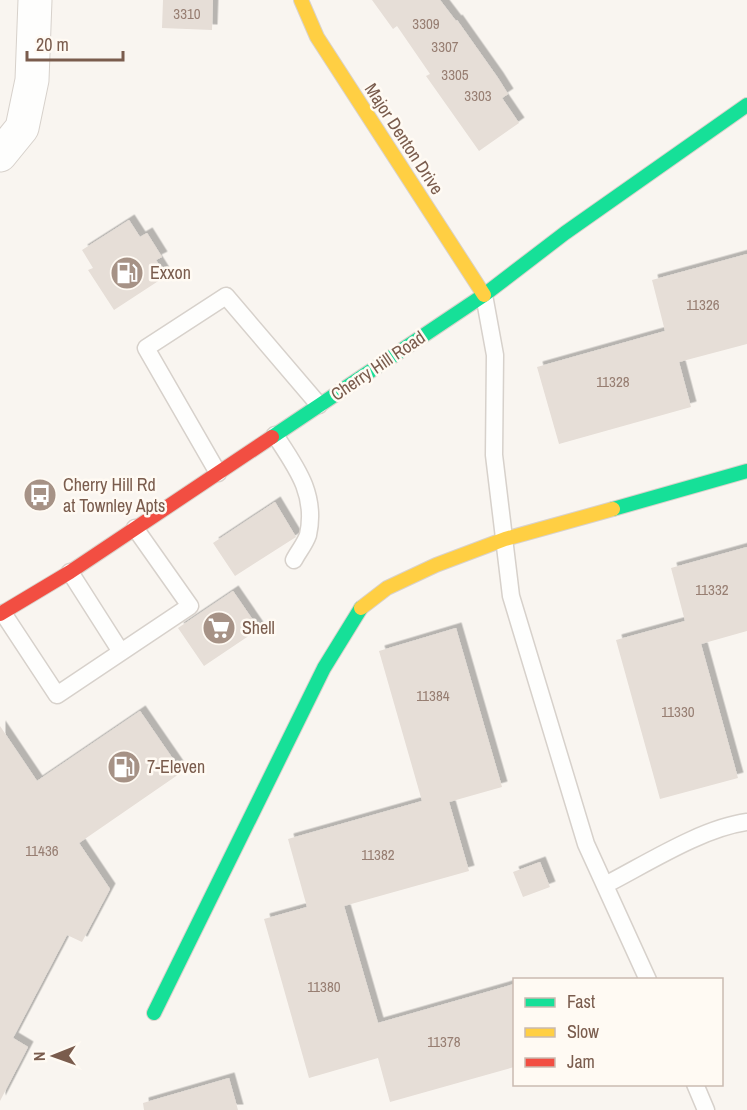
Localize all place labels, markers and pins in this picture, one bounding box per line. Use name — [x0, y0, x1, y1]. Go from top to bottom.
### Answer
fuel station icon: Exxon — [109, 255, 145, 291]
place label: Exxon — [150, 260, 191, 285]
place label: Cherry Hill Rd at Townley Apts — [63, 472, 165, 518]
bus stop icon: Cherry Hill Rd at Townley Apts — [22, 477, 58, 513]
supermarket icon: Shell — [201, 610, 237, 646]
place label: Shell — [242, 615, 275, 640]
fuel station icon: 7-Eleven — [106, 749, 142, 785]
place label: 7-Eleven — [147, 754, 205, 779]

